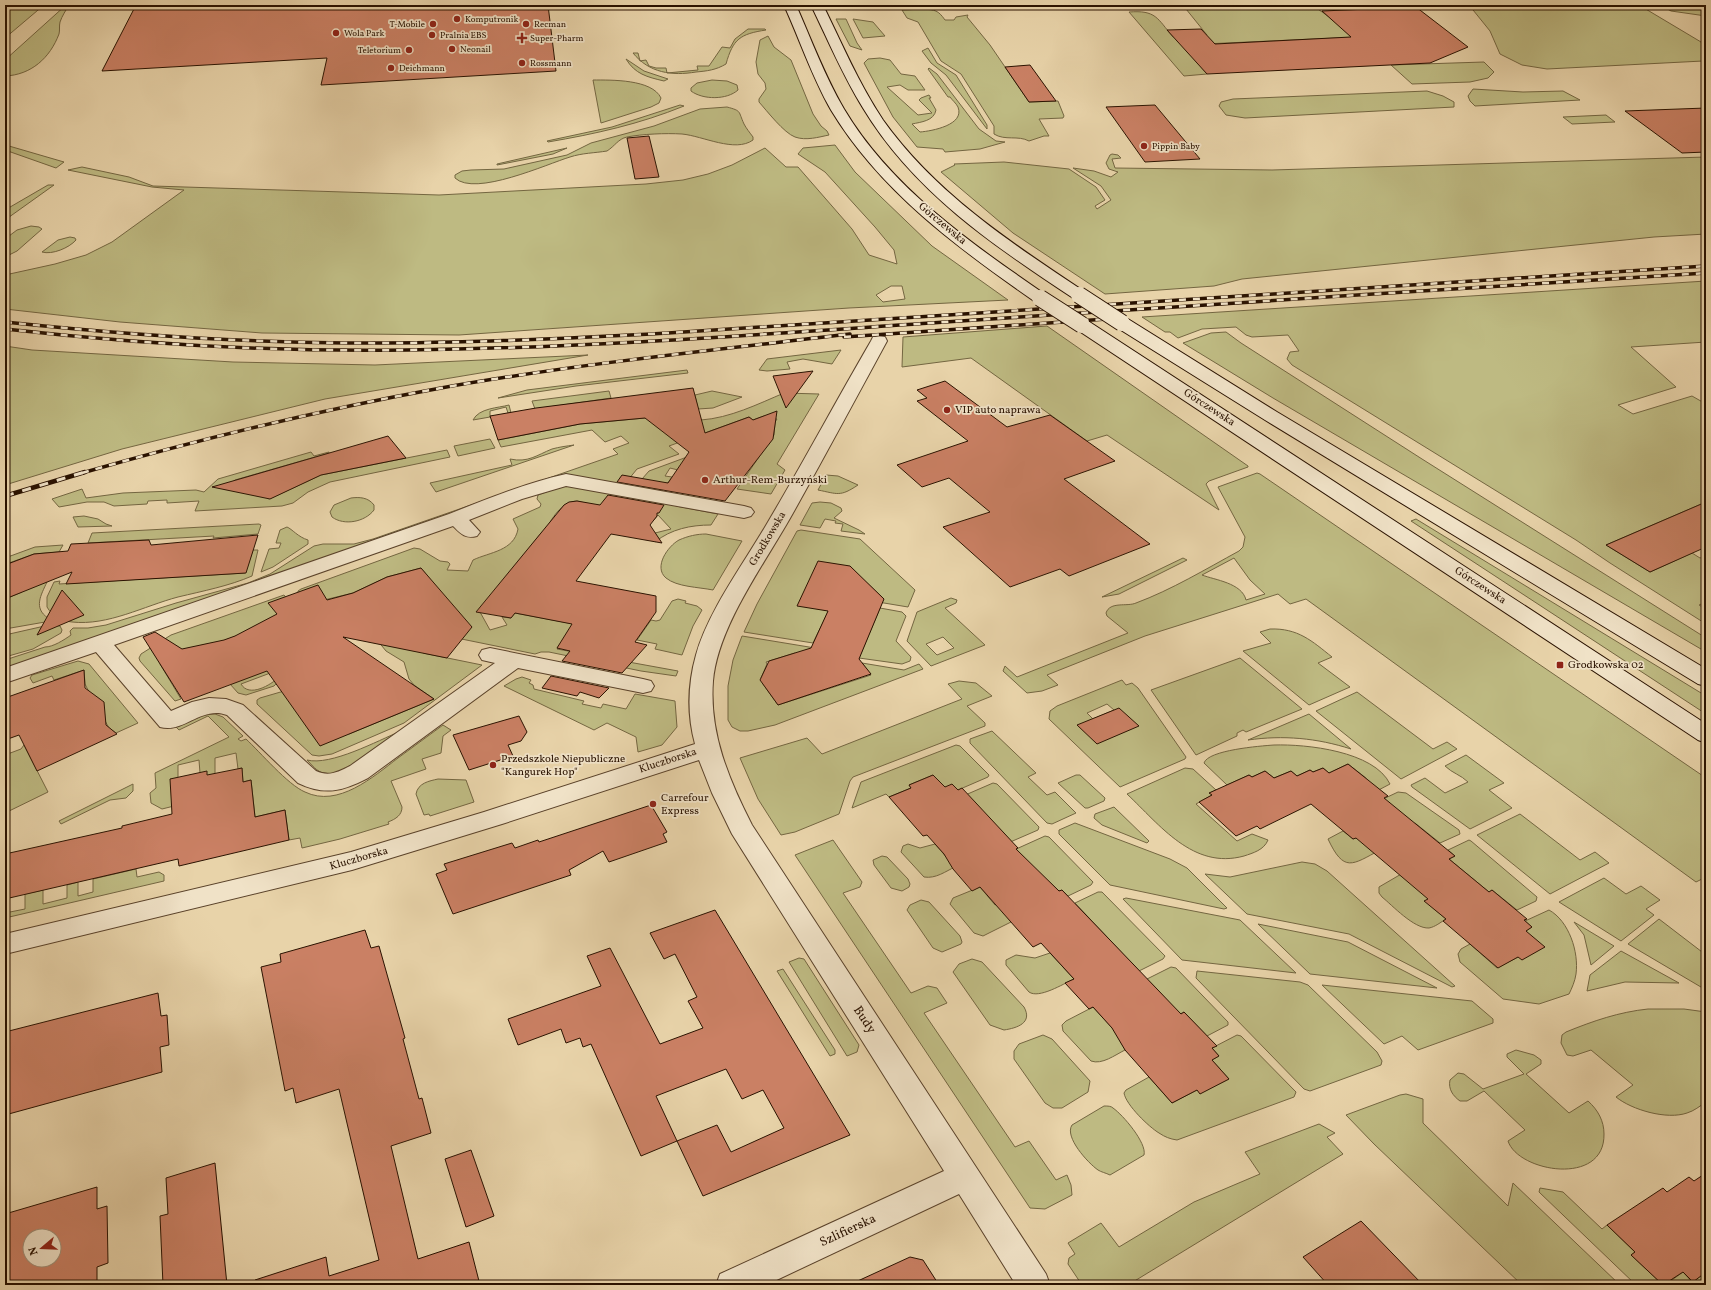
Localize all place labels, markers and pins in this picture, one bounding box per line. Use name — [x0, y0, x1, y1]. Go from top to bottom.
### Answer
place label: Komputronik — [465, 13, 519, 26]
marker: Komputronik — [452, 14, 462, 24]
place label: T-Mobile — [389, 18, 425, 31]
place label: Recman — [534, 18, 567, 31]
marker: T-Mobile — [428, 19, 438, 29]
marker: Recman — [521, 19, 531, 29]
place label: Wola Park — [344, 27, 384, 40]
marker: Wola Park — [331, 28, 341, 38]
place label: Pralnia EBS — [440, 29, 487, 42]
marker: Pralnia EBS — [427, 30, 437, 40]
place label: Super-Pharm — [530, 32, 584, 45]
marker: Super-Pharm — [517, 33, 527, 43]
place label: Neonail — [460, 43, 491, 56]
place label: Teletorium — [358, 44, 401, 57]
marker: Neonail — [447, 44, 457, 54]
marker: Teletorium — [404, 45, 414, 55]
place label: Rossmann — [530, 57, 572, 70]
marker: Rossmann — [517, 58, 527, 68]
place label: Deichmann — [399, 62, 446, 75]
marker: Deichmann — [386, 63, 396, 73]
place label: Pippin Baby — [1152, 140, 1200, 153]
marker: Pippin Baby — [1139, 141, 1149, 151]
place label: VIP auto naprawa — [955, 403, 1041, 418]
marker: VIP auto naprawa — [942, 405, 952, 415]
place label: Arthur-Rem-Burzyński — [713, 473, 827, 488]
marker: Arthur-Rem-Burzyński — [700, 475, 710, 485]
place label: Grodkowska 02 — [1568, 658, 1644, 673]
marker: Grodkowska 02 — [1555, 660, 1565, 670]
place label: Przedszkole Niepubliczne "Kangurek Hop" — [501, 752, 625, 780]
marker: Przedszkole Niepubliczne "Kangurek Hop" — [488, 760, 498, 770]
place label: Carrefour Express — [661, 791, 709, 819]
marker: Carrefour Express — [648, 799, 658, 809]

